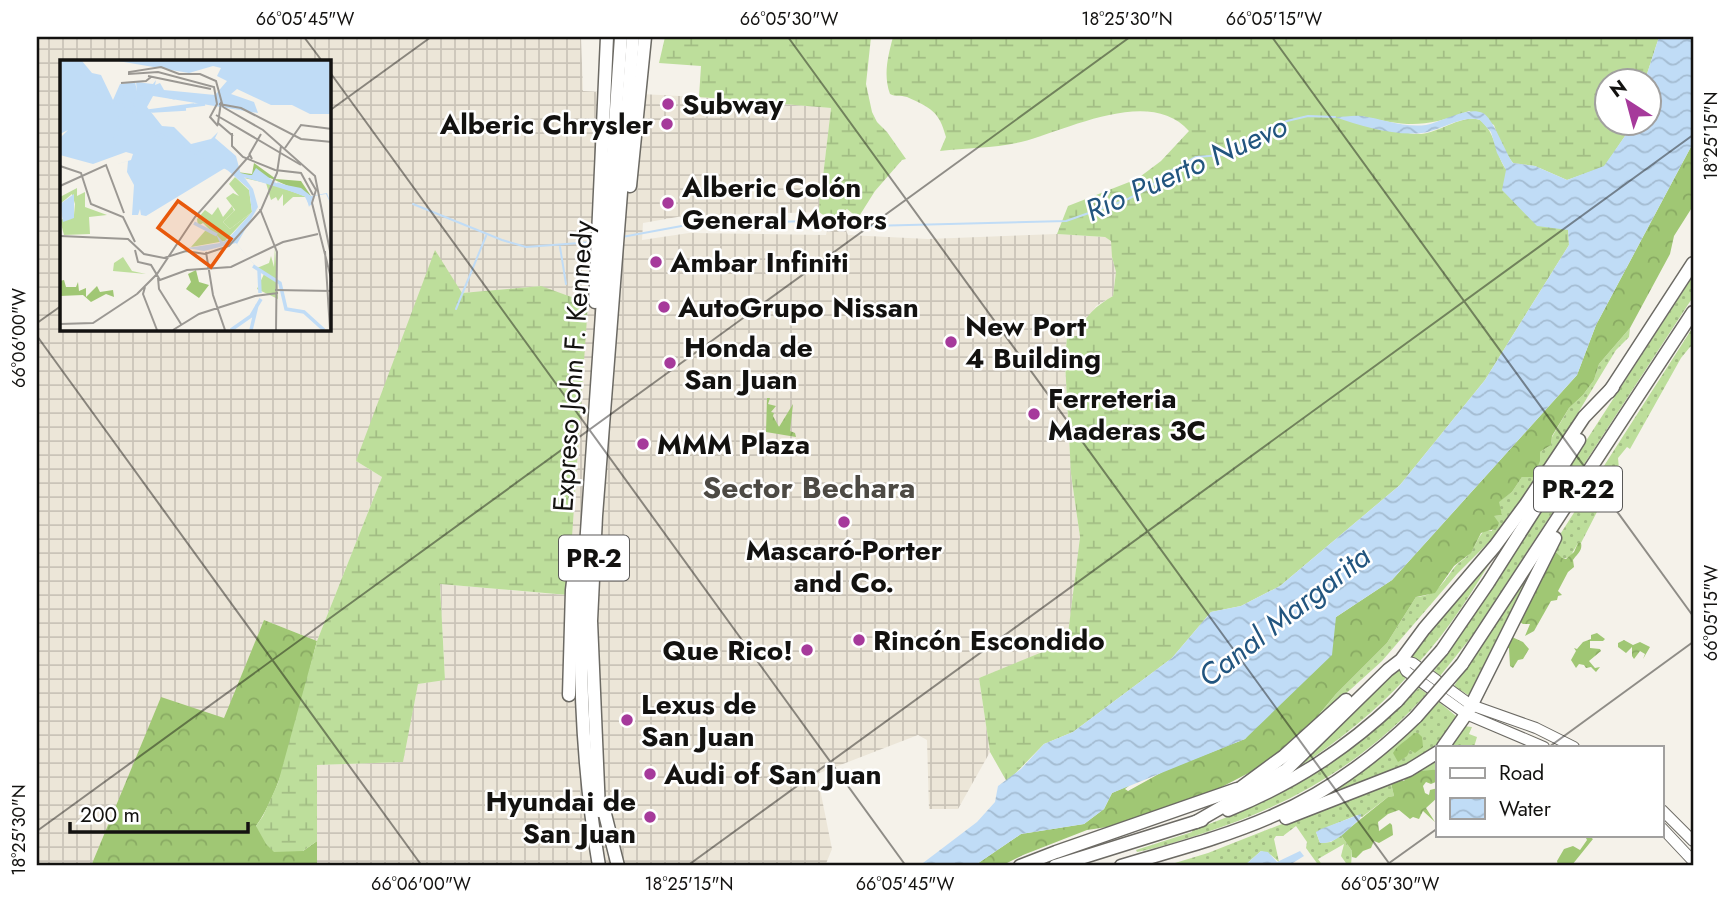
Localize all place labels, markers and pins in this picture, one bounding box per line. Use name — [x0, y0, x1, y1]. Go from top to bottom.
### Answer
place label: Subway — [682, 84, 784, 125]
marker: Subway — [660, 96, 676, 112]
place label: Alberic Chrysler — [439, 104, 653, 145]
marker: Alberic Chrysler — [659, 116, 675, 132]
place label: Alberic Colón General Motors — [681, 167, 887, 240]
marker: Alberic Colón General Motors — [660, 195, 676, 211]
place label: Ambar Infiniti — [669, 242, 849, 283]
marker: Ambar Infiniti — [648, 254, 664, 270]
place label: AutoGrupo Nissan — [677, 287, 919, 328]
marker: AutoGrupo Nissan — [656, 299, 672, 315]
place label: New Port 4 Building — [965, 306, 1101, 379]
place label: Honda de San Juan — [684, 327, 813, 400]
marker: New Port 4 Building — [943, 334, 959, 350]
marker: Honda de San Juan — [662, 355, 678, 371]
place label: Ferreteria Maderas 3C — [1048, 378, 1206, 451]
marker: Ferreteria Maderas 3C — [1026, 406, 1042, 422]
place label: MMM Plaza — [657, 424, 810, 465]
marker: MMM Plaza — [635, 436, 651, 452]
marker: Mascaró-Porter and Co. — [836, 514, 852, 530]
place label: Mascaró-Porter and Co. — [746, 530, 943, 603]
place label: Rincón Escondido — [873, 620, 1105, 661]
place label: Que Rico! — [662, 630, 793, 671]
marker: Rincón Escondido — [851, 632, 867, 648]
marker: Que Rico! — [799, 642, 815, 658]
place label: Lexus de San Juan — [641, 684, 757, 757]
marker: Lexus de San Juan — [619, 712, 635, 728]
place label: Audi of San Juan — [663, 754, 882, 795]
marker: Audi of San Juan — [642, 766, 658, 782]
place label: Hyundai de San Juan — [485, 781, 636, 854]
marker: Hyundai de San Juan — [642, 809, 658, 825]

